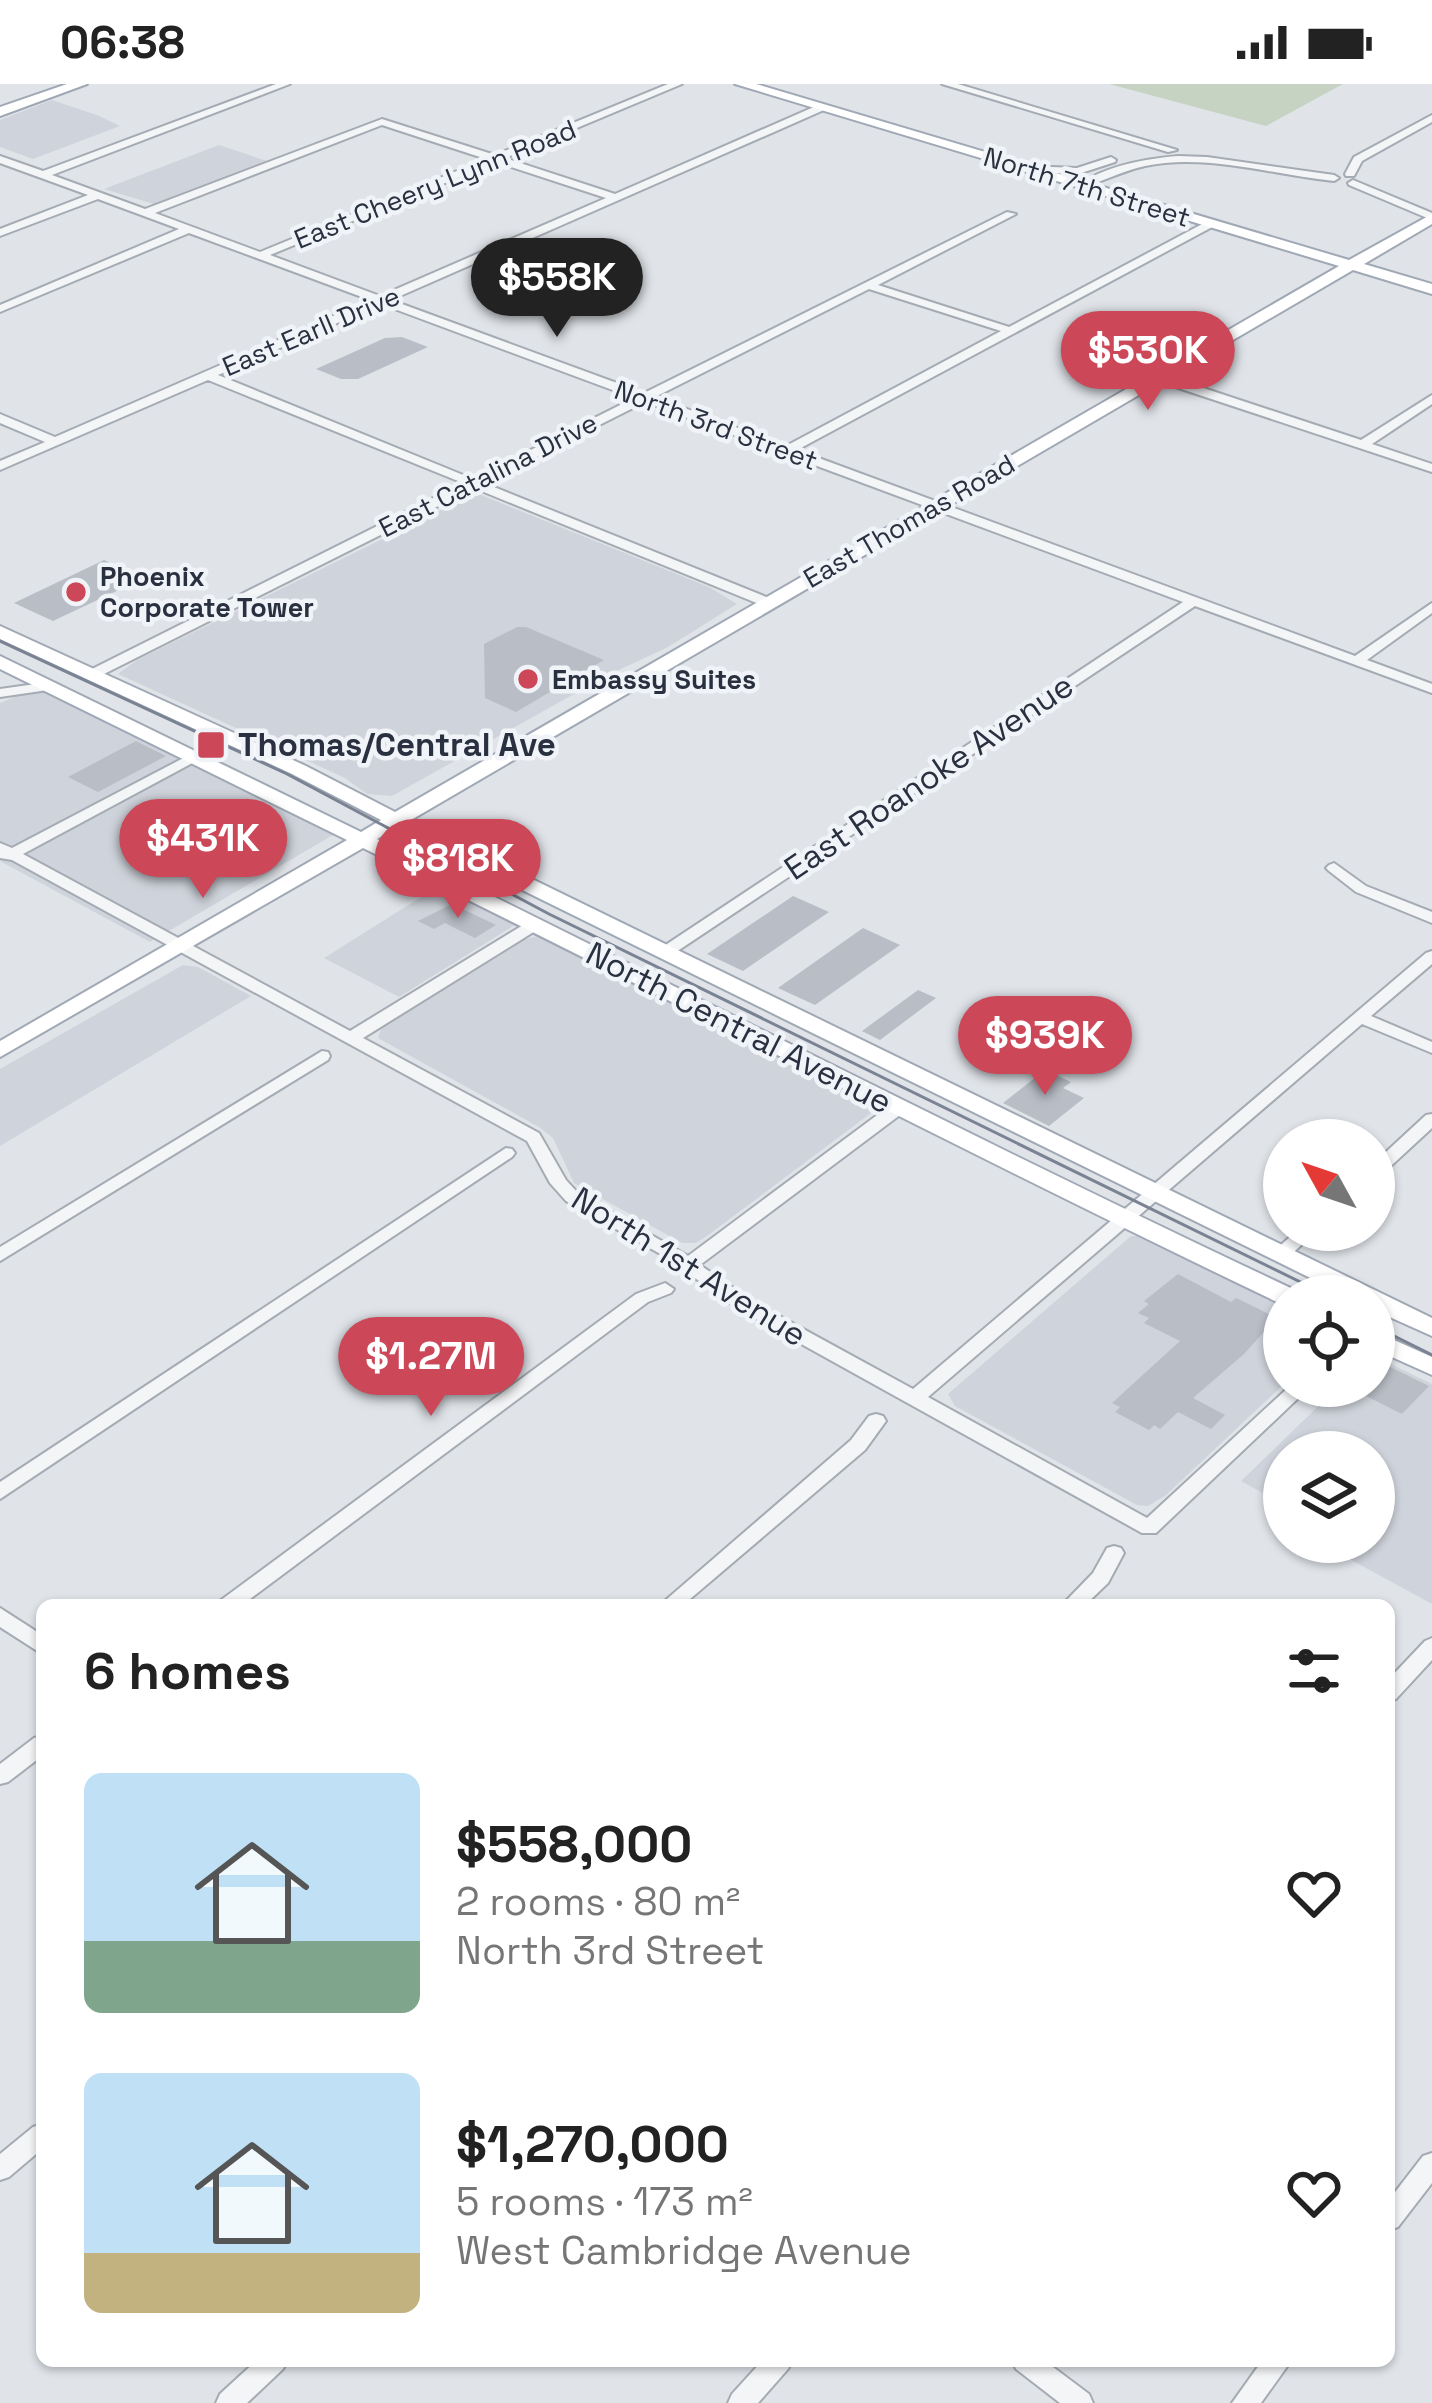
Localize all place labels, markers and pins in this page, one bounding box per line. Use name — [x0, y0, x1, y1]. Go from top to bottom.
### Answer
pin: $558K — [473, 238, 641, 340]
pin: $530K — [1064, 311, 1232, 413]
place label: Phoenix Corporate Tower — [100, 559, 314, 625]
marker: Phoenix Corporate Tower — [63, 579, 89, 605]
place label: Embassy Suites — [552, 662, 756, 697]
marker: Embassy Suites — [515, 666, 541, 692]
place label: Thomas/Central Ave — [238, 724, 556, 766]
marker: Thomas/Central Ave — [195, 729, 227, 761]
pin: $431K — [119, 799, 287, 901]
pin: $818K — [374, 819, 542, 921]
pin: $939K — [961, 996, 1129, 1098]
pin: $1.27M — [333, 1317, 529, 1419]

